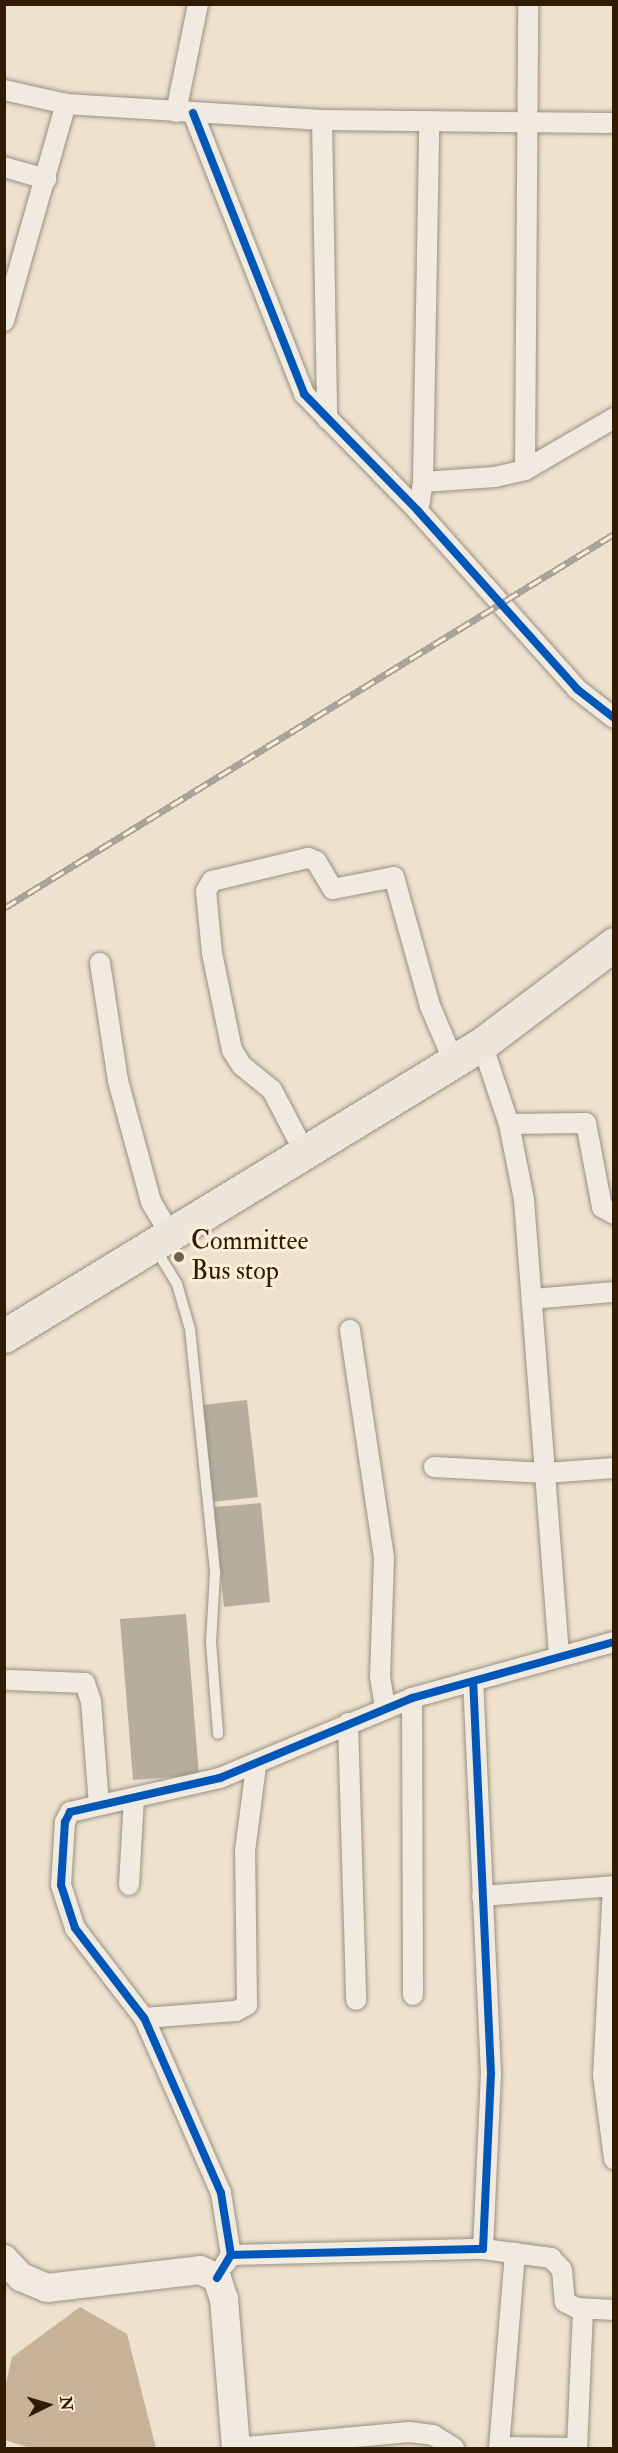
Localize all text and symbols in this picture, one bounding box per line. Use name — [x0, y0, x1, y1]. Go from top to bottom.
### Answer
place label: Committee Bus stop — [191, 1226, 308, 1288]
marker: Committee Bus stop — [172, 1250, 186, 1264]
north arrow — [18, 2375, 78, 2435]
text: N — [55, 2395, 77, 2411]

